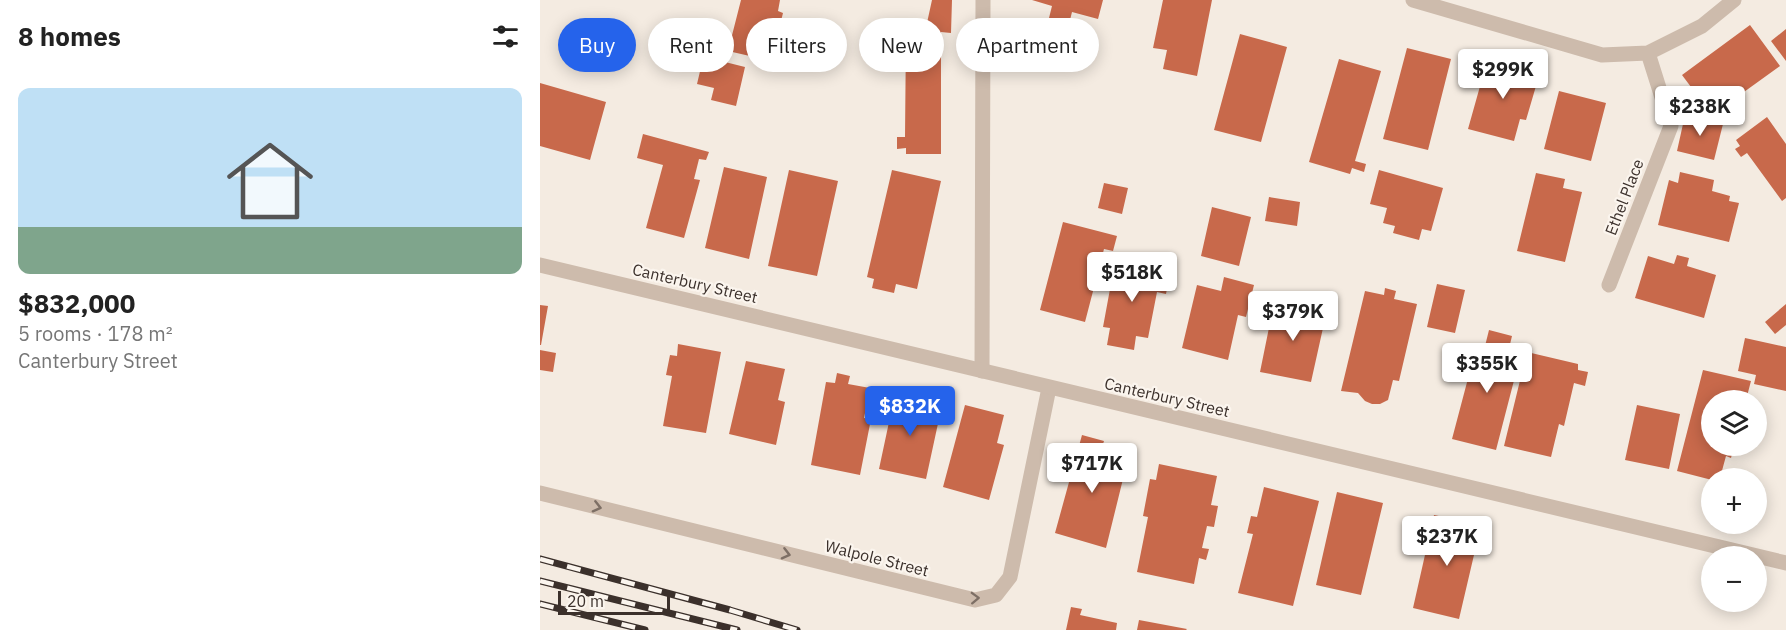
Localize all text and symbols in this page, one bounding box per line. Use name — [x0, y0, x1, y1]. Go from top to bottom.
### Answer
chip: Buy — [558, 18, 636, 72]
chip: Rent — [648, 18, 734, 72]
chip: Filters — [746, 18, 847, 72]
chip: New — [859, 18, 944, 72]
chip: Apartment — [956, 18, 1099, 72]
text: 8 homes — [18, 19, 121, 53]
icon: filters — [489, 20, 522, 53]
pin: $299K — [1461, 49, 1545, 100]
text: $299K — [1472, 55, 1534, 82]
pin: $238K — [1658, 86, 1742, 137]
text: $238K — [1669, 92, 1731, 119]
icon: home — [216, 127, 324, 235]
street label: Ethel Place — [1600, 156, 1648, 238]
pin: $518K — [1090, 252, 1174, 303]
text: $518K — [1101, 258, 1163, 285]
street label: Canterbury Street — [630, 259, 760, 307]
text: $832,000 — [18, 286, 135, 320]
pin: $379K — [1251, 291, 1335, 342]
text: $379K — [1262, 297, 1324, 324]
text: 5 rooms · 178 m² — [18, 320, 173, 347]
pin: $355K — [1445, 343, 1529, 394]
text: Canterbury Street — [18, 347, 178, 374]
text: $355K — [1456, 349, 1518, 376]
street label: Canterbury Street — [1102, 373, 1232, 421]
pin: $832K — [868, 386, 952, 437]
map controls — [1701, 390, 1767, 612]
button: layers — [1701, 390, 1767, 456]
text: $832K — [879, 392, 941, 419]
pin: $717K — [1050, 443, 1134, 494]
text: $717K — [1061, 449, 1123, 476]
button: + — [1701, 468, 1767, 534]
one-way arrow — [592, 500, 602, 513]
pin: $237K — [1405, 516, 1489, 567]
text: $237K — [1416, 522, 1478, 549]
street label: Walpole Street — [823, 535, 931, 581]
button: − — [1701, 546, 1767, 612]
one-way arrow — [781, 547, 791, 560]
scale bar — [558, 588, 670, 616]
text: 20 m — [567, 591, 604, 611]
one-way arrow — [971, 592, 980, 604]

